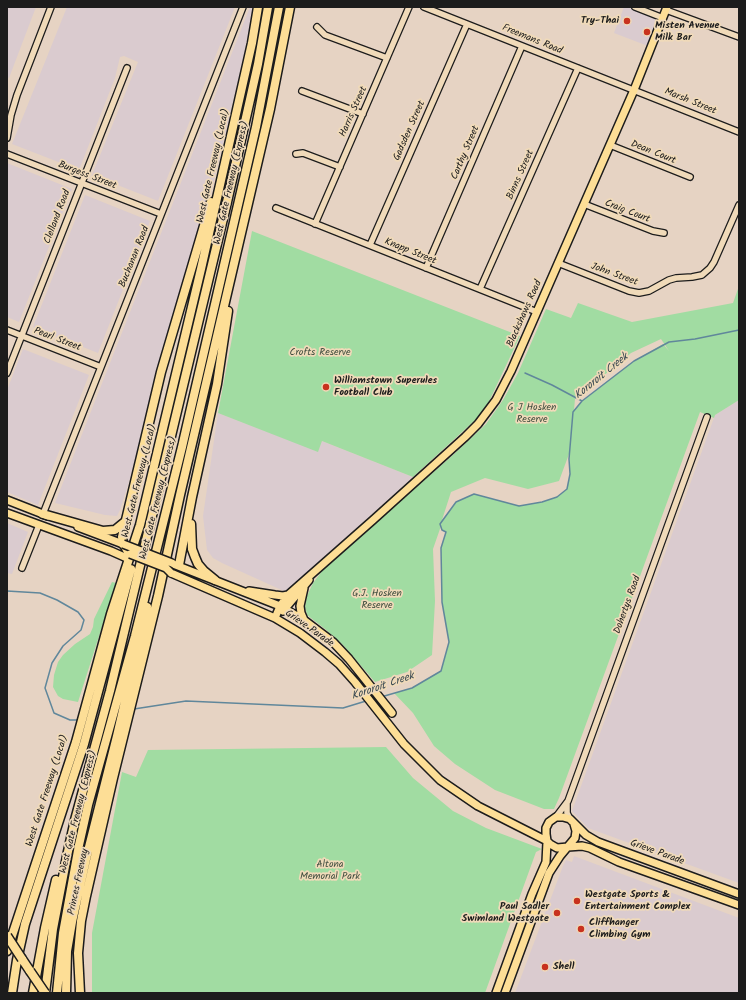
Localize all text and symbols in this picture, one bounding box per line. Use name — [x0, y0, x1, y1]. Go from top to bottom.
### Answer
place label: Try-Thai — [581, 15, 619, 27]
marker: Try-Thai — [622, 16, 632, 26]
place label: Misten Avenue Milk Bar — [655, 20, 719, 44]
street label: Freemans Road — [500, 22, 564, 58]
marker: Misten Avenue Milk Bar — [642, 27, 652, 37]
street label: Harris Street — [338, 85, 370, 139]
street label: Marsh Street — [662, 86, 718, 118]
street label: Gadsden Street — [391, 99, 429, 163]
street label: West Gate Freeway (Local) — [195, 108, 233, 224]
street label: West Gate Freeway (Express) — [212, 120, 252, 246]
street label: Carthy Street — [449, 124, 483, 182]
street label: Dean Court — [629, 139, 677, 167]
street label: Binns Street — [505, 148, 537, 202]
street label: Burgess Street — [56, 159, 118, 193]
street label: Clelland Road — [42, 188, 74, 246]
street label: Craig Court — [603, 198, 651, 226]
street label: Buchanan Road — [117, 225, 153, 289]
street label: Knapp Street — [382, 236, 438, 268]
street label: John Street — [589, 261, 639, 289]
street label: Blackshaws Road — [505, 279, 545, 349]
street label: Pearl Street — [32, 325, 82, 355]
park label: Crofts Reserve — [290, 347, 350, 359]
water label: Kororoit Creek — [572, 351, 632, 403]
place label: Williamstown Superules Football Club — [334, 375, 437, 398]
marker: Williamstown Superules Football Club — [321, 382, 331, 392]
park label: G J Hosken Reserve — [508, 402, 556, 426]
street label: West Gate Freeway (Local) — [120, 423, 160, 539]
street label: West Gate Freeway (Express) — [138, 435, 180, 561]
street label: Dohertys Road — [612, 574, 644, 636]
park label: G.J. Hosken Reserve — [352, 588, 402, 612]
street label: Grieve Parade — [282, 608, 336, 650]
water label: Kororoit Creek — [350, 670, 416, 704]
street label: West Gate Freeway (Local) — [24, 734, 72, 848]
street label: West Gate Freeway (Express) — [58, 749, 100, 875]
street label: Grieve Parade — [628, 838, 686, 868]
street label: Princes Freeway — [66, 848, 92, 916]
park label: Altona Memorial Park — [300, 859, 360, 882]
place label: Westgate Sports & Entertainment Complex — [585, 889, 690, 912]
marker: Westgate Sports & Entertainment Complex — [572, 896, 582, 906]
place label: Paul Sadler Swimland Westgate — [462, 901, 549, 924]
marker: Paul Sadler Swimland Westgate — [552, 908, 562, 918]
place label: Cliffhanger Climbing Gym — [589, 917, 650, 940]
marker: Cliffhanger Climbing Gym — [576, 924, 586, 934]
place label: Shell — [553, 961, 574, 973]
marker: Shell — [540, 962, 550, 972]

